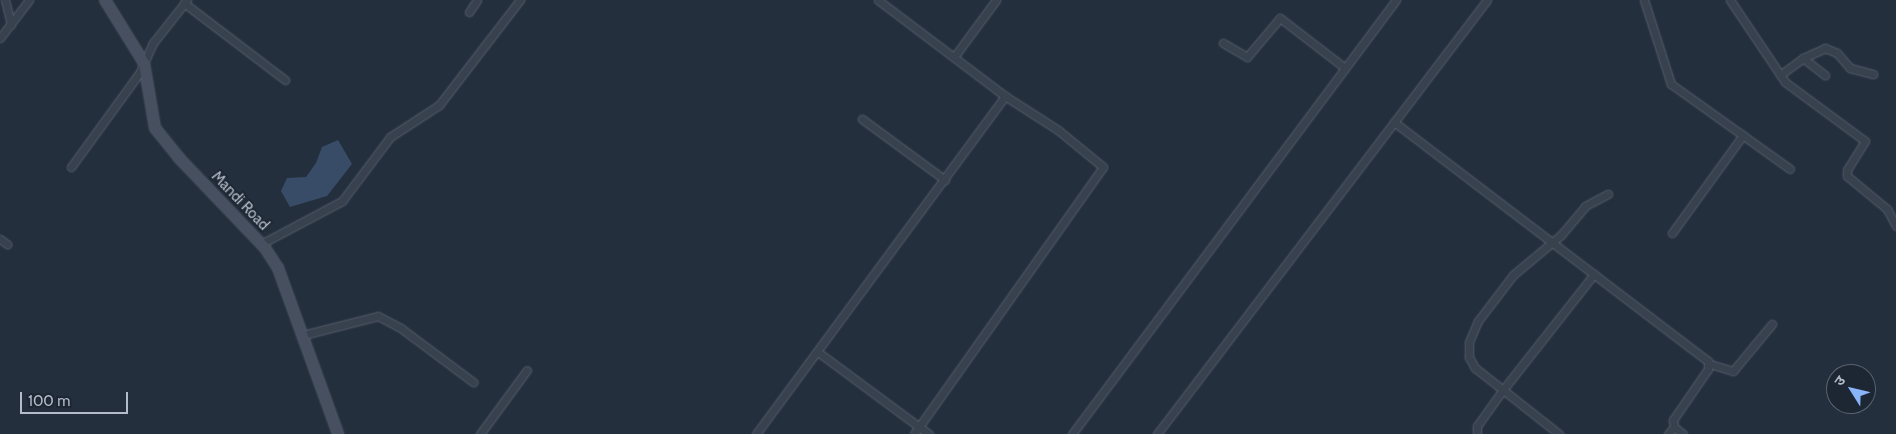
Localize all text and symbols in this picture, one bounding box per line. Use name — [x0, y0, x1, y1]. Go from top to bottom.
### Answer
street label: Mandi Road — [207, 168, 273, 234]
north arrow — [1826, 364, 1876, 414]
text: उ — [1830, 372, 1849, 389]
scale bar — [22, 382, 130, 414]
text: 100 m — [28, 392, 70, 410]

